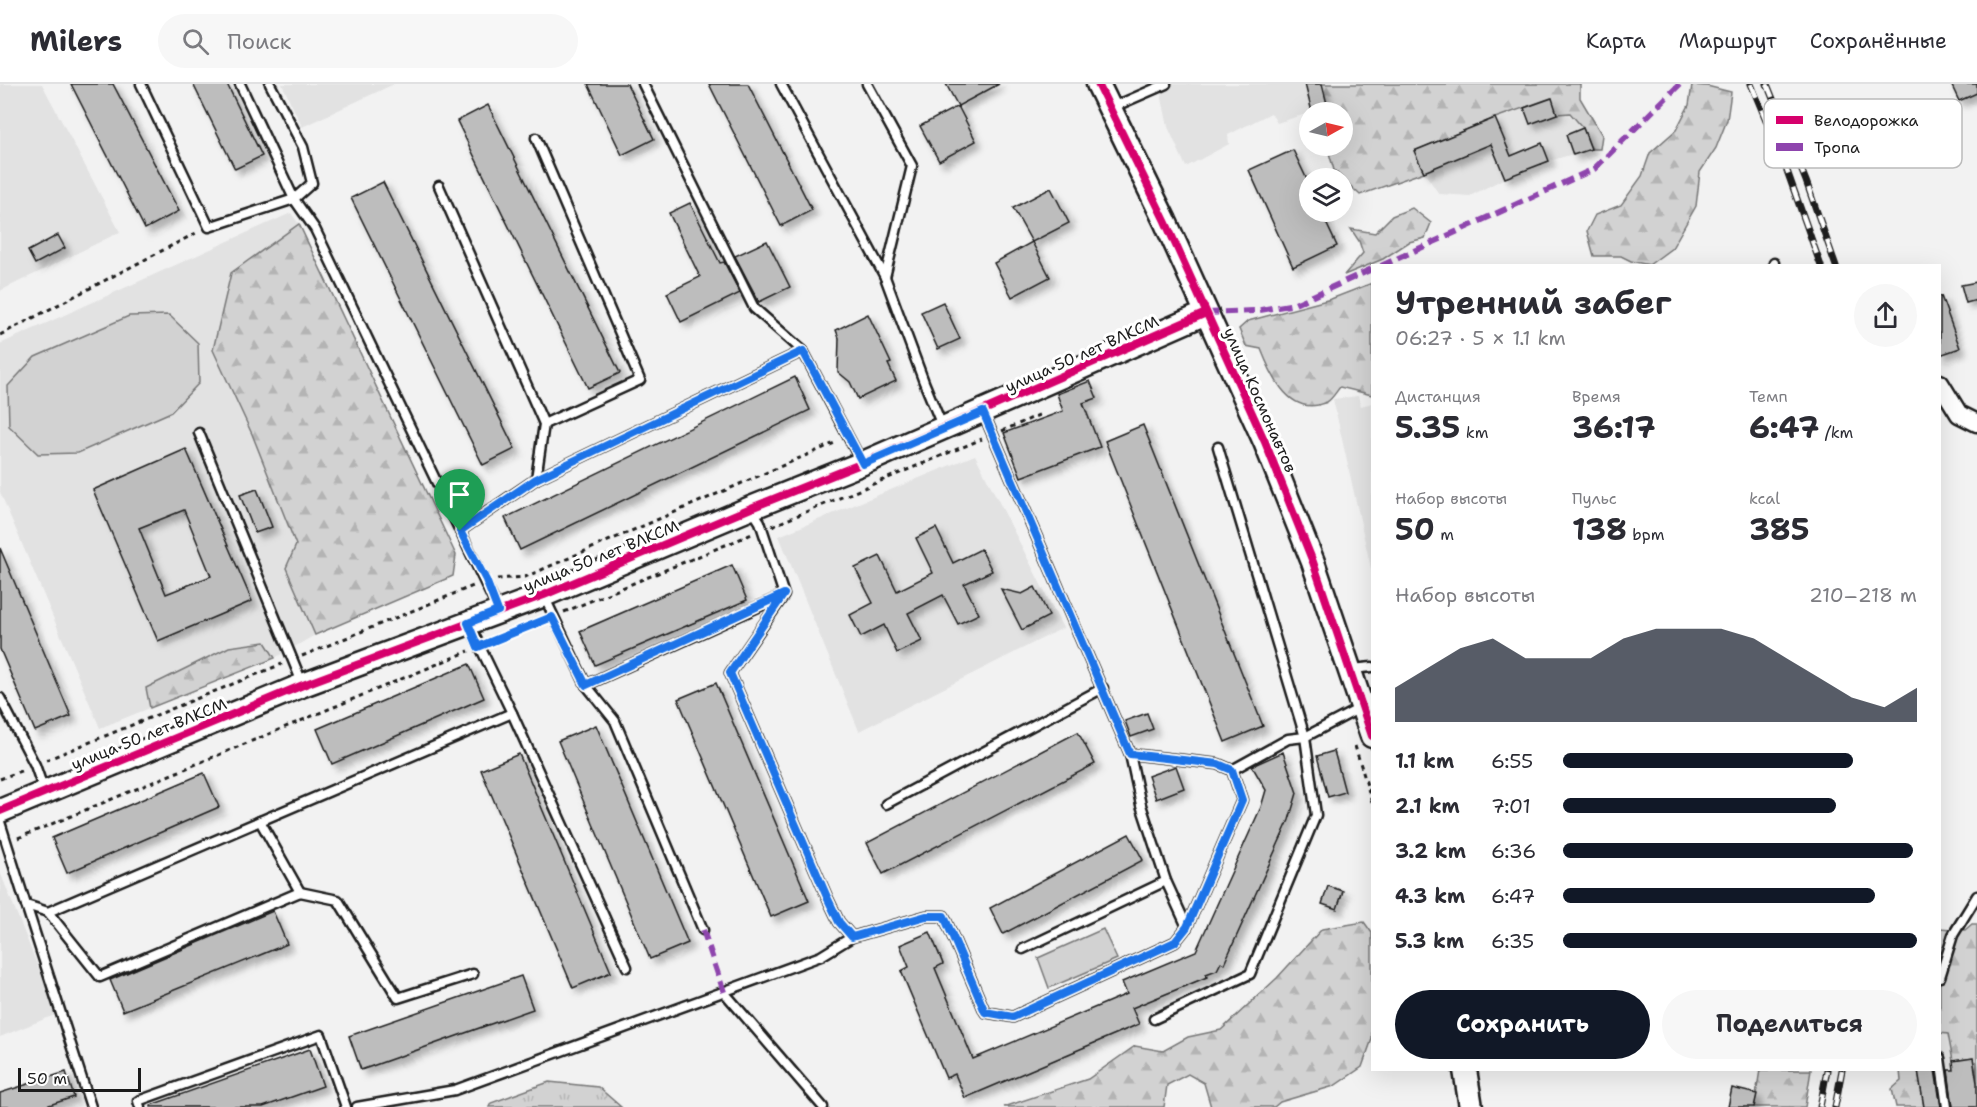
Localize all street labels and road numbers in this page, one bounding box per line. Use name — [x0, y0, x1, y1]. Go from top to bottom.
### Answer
street label: улица 50 лет ВЛКСМ — [1002, 311, 1162, 397]
street label: улица Космонавтов — [1219, 324, 1301, 476]
street label: улица 50 лет ВЛКСМ — [520, 515, 682, 597]
street label: улица 50 лет ВЛКСМ — [68, 693, 230, 775]

